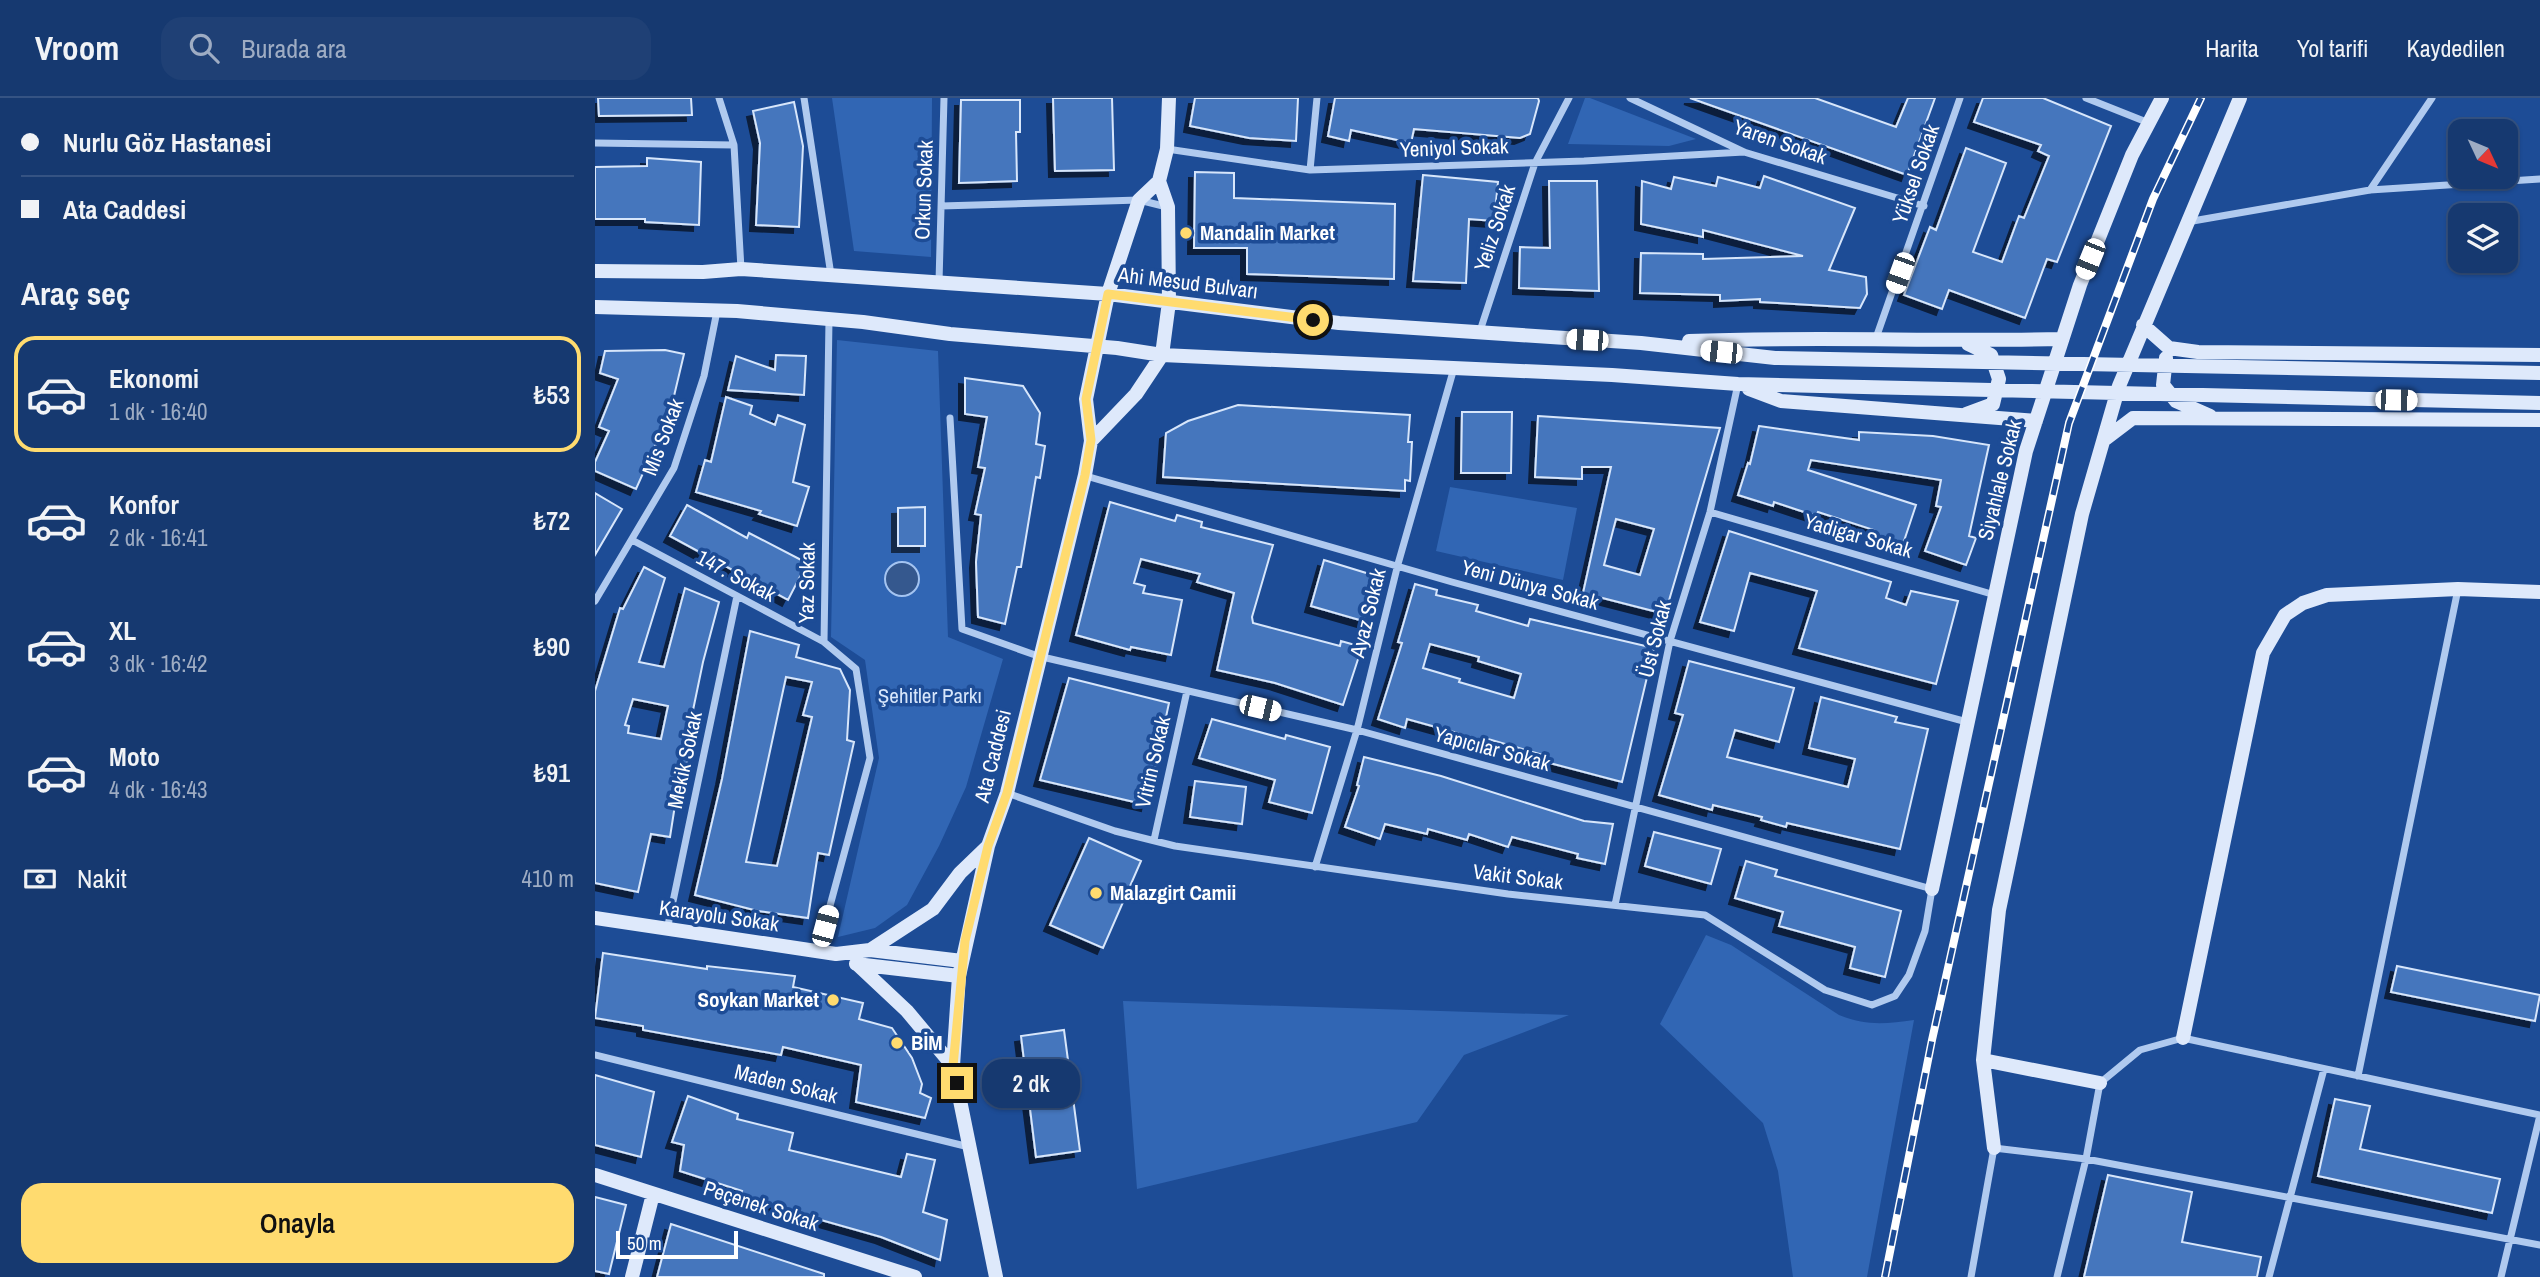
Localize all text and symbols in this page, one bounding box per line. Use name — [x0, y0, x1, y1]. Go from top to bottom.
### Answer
search box — [161, 17, 651, 80]
text: Vroom — [35, 26, 119, 70]
icon: search — [185, 29, 223, 67]
text: Burada ara — [241, 31, 347, 66]
text: Harita — [2205, 32, 2259, 64]
text: Yol tarifi — [2297, 32, 2369, 64]
text: Kaydedilen — [2407, 32, 2505, 64]
street label: Yaren Sokak — [1729, 112, 1831, 171]
north arrow — [2448, 119, 2518, 189]
map controls — [2448, 119, 2518, 273]
street label: Yüksel Sokak — [1885, 120, 1946, 227]
text: Nurlu Göz Hastanesi — [63, 125, 272, 160]
street label: Yeniyol Sokak — [1399, 131, 1509, 164]
street label: Orkun Sokak — [907, 139, 940, 240]
street label: Yeliz Sokak — [1467, 180, 1522, 275]
text: Ata Caddesi — [63, 192, 186, 227]
button: layers — [2448, 203, 2518, 273]
place label: Mandalin Market — [1200, 218, 1335, 247]
marker: Mandalin Market — [1178, 225, 1194, 241]
car — [2073, 236, 2108, 282]
car — [1883, 250, 1918, 296]
street label: Ahi Mesud Bulvarı — [1115, 259, 1260, 305]
text: Araç seç — [21, 272, 130, 315]
route start — [1297, 304, 1329, 336]
car — [1566, 328, 1609, 352]
car — [1700, 339, 1743, 365]
text: Ekonomi — [109, 361, 199, 396]
icon: car — [25, 363, 88, 426]
text: ₺53 — [534, 377, 570, 412]
car — [2375, 389, 2418, 411]
street label: Mis Sokak — [635, 394, 691, 480]
text: 1 dk · 16:40 — [109, 396, 208, 427]
street label: Siyahlale Sokak — [1971, 416, 2029, 543]
text: Konfor — [109, 487, 179, 522]
icon: car — [25, 489, 88, 552]
text: ₺72 — [534, 503, 570, 538]
street label: Yadigar Sokak — [1800, 506, 1916, 565]
text: 2 dk · 16:41 — [109, 522, 208, 553]
street label: Yaz Sokak — [791, 542, 822, 624]
street label: 147. Sokak — [691, 543, 781, 609]
street label: Yeni Dünya Sokak — [1458, 552, 1602, 617]
street label: Ayaz Sokak — [1342, 565, 1393, 661]
street label: Üst Sokak — [1631, 597, 1678, 680]
text: XL — [109, 613, 136, 648]
icon: car — [25, 615, 88, 678]
text: ₺90 — [534, 629, 570, 664]
text: 3 dk · 16:42 — [109, 648, 208, 679]
park label: Şehitler Parkı — [878, 681, 982, 710]
car — [1238, 693, 1283, 723]
street label: Ata Caddesi — [967, 706, 1018, 806]
street label: Mekik Sokak — [660, 708, 709, 811]
street label: Vitrin Sokak — [1128, 713, 1177, 811]
street label: Yapıcılar Sokak — [1431, 719, 1554, 778]
text: Moto — [109, 739, 160, 774]
icon: car — [25, 741, 88, 804]
text: ₺91 — [534, 755, 570, 790]
text: 4 dk · 16:43 — [109, 774, 208, 805]
street label: Vakit Sokak — [1471, 857, 1565, 896]
icon: cash — [21, 860, 59, 898]
text: Nakit — [77, 861, 127, 896]
text: 410 m — [522, 863, 574, 894]
place label: Malazgirt Camii — [1110, 878, 1236, 907]
marker: Malazgirt Camii — [1088, 885, 1104, 901]
street label: Karayolu Sokak — [657, 893, 781, 938]
car — [810, 903, 841, 949]
place label: Soykan Market — [697, 985, 819, 1014]
marker: Soykan Market — [825, 992, 841, 1008]
place label: BİM — [911, 1028, 943, 1057]
marker: BİM — [889, 1035, 905, 1051]
street label: Maden Sokak — [732, 1057, 841, 1110]
callout: 2 dk — [981, 1058, 1080, 1108]
route end — [941, 1067, 973, 1099]
text: 2 dk — [1012, 1068, 1050, 1099]
street label: Peçenek Sokak — [700, 1173, 823, 1238]
button: Onayla — [21, 1183, 574, 1263]
scale bar — [616, 1228, 739, 1260]
text: 50 m — [627, 1230, 662, 1256]

